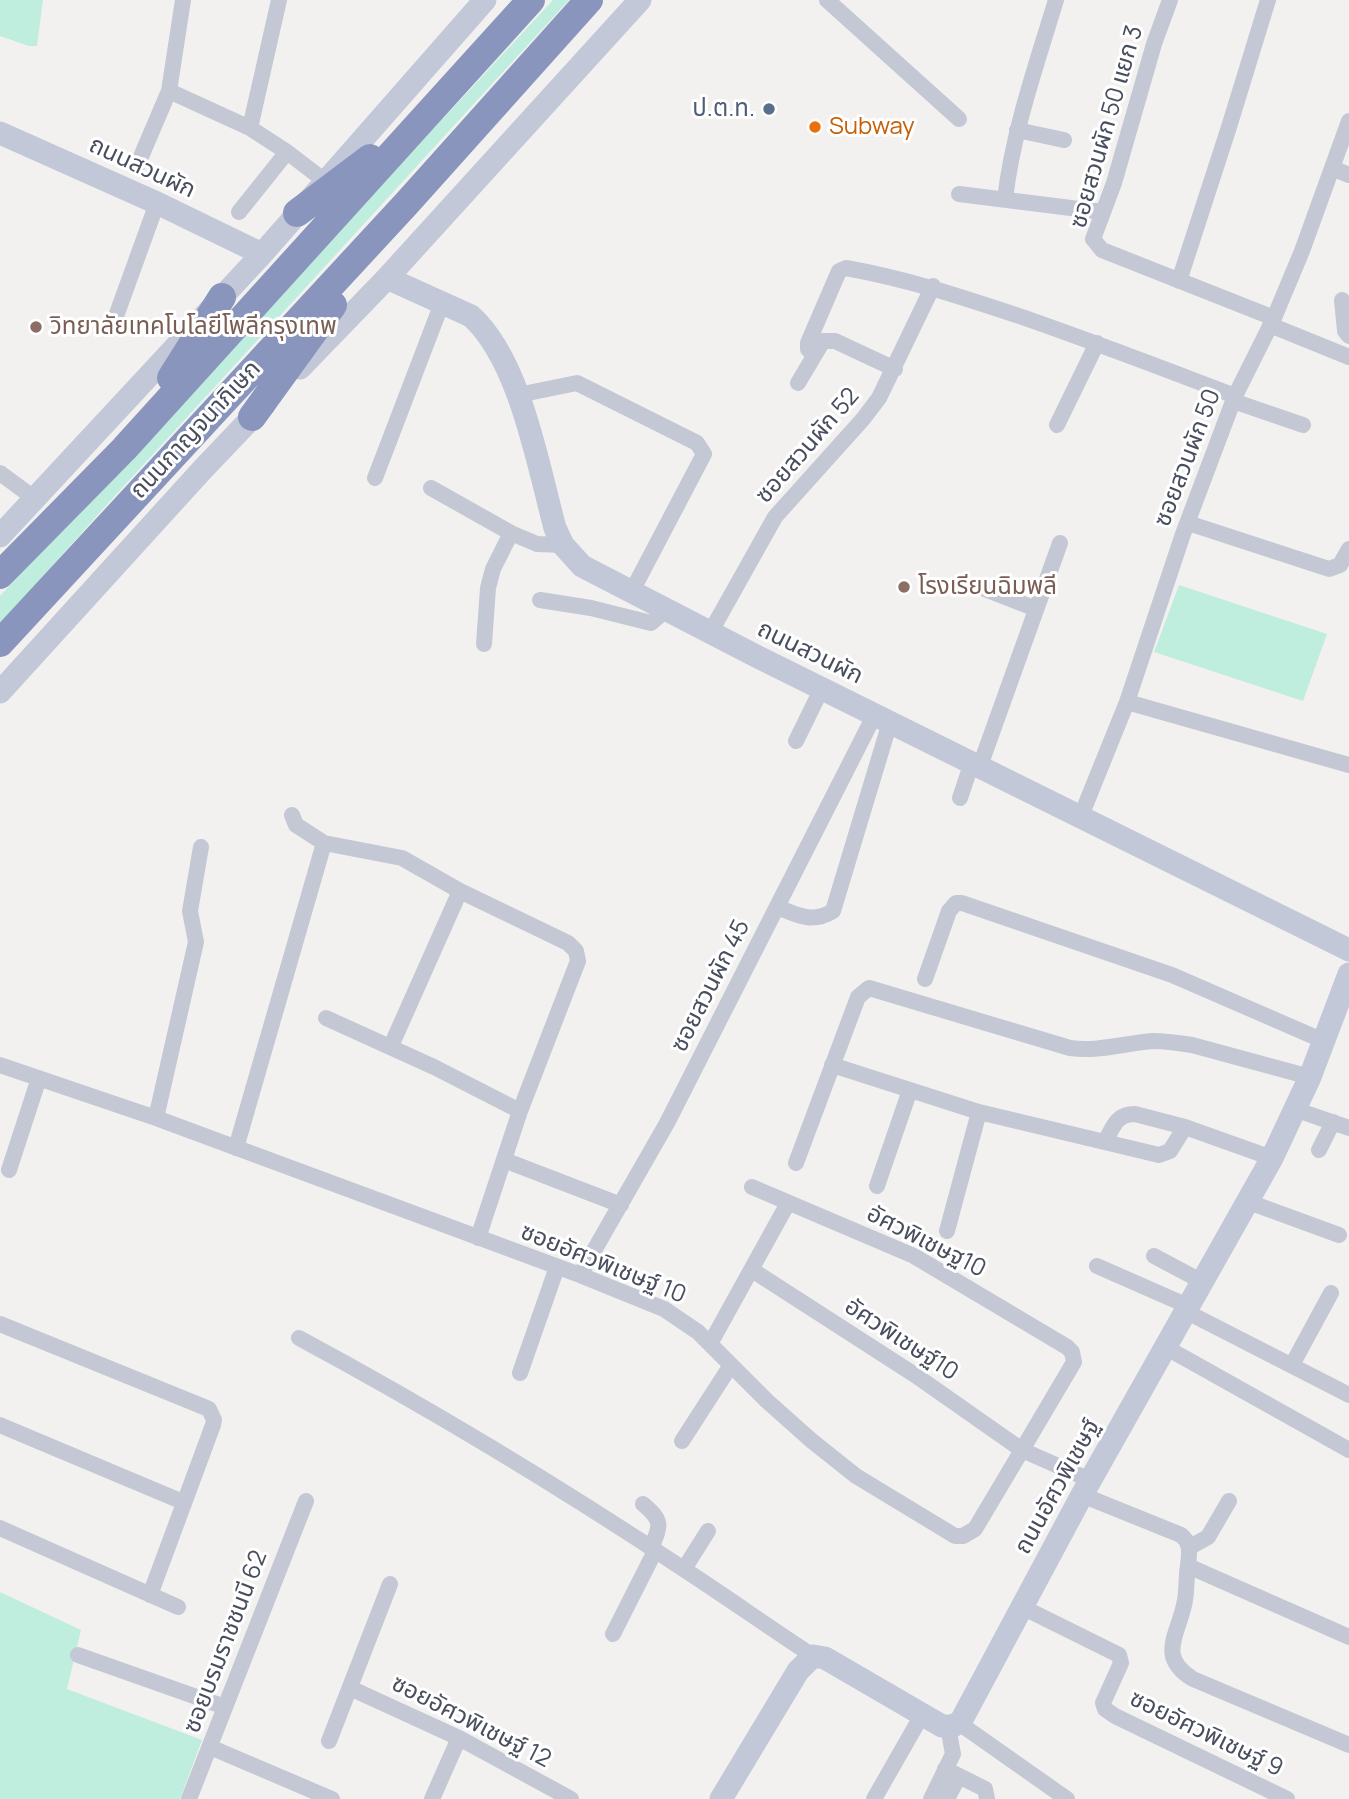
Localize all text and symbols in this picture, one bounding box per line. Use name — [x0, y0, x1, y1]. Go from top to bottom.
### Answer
street label: ซอยสวนผัก 50 แยก 3 — [1064, 22, 1150, 232]
place label: ป.ต.ท. — [692, 95, 755, 123]
marker: ป.ต.ท. — [761, 101, 777, 117]
place label: Subway — [829, 113, 915, 141]
marker: Subway — [807, 119, 823, 135]
street label: ถนนสวนผัก — [84, 131, 200, 205]
place label: วิทยาลัยเทคโนโลยีโพลีกรุงเทพ — [50, 313, 337, 341]
marker: วิทยาลัยเทคโนโลยีโพลีกรุงเทพ — [28, 319, 44, 335]
street label: ถนนกาญจนาภิเษก — [125, 355, 267, 505]
street label: ซอยสวนผัก 52 — [750, 383, 866, 509]
street label: ซอยสวนผัก 50 — [1149, 385, 1227, 531]
place label: โรงเรียนฉิมพลี — [918, 573, 1057, 601]
marker: โรงเรียนฉิมพลี — [896, 579, 912, 595]
street label: ถนนสวนผัก — [752, 615, 868, 691]
street label: ซอยสวนผัก 45 — [665, 915, 757, 1057]
street label: อัศวพิเชษฐ10 — [862, 1200, 990, 1284]
street label: ซอยอัศวพิเชษฐ์ 10 — [516, 1218, 690, 1310]
street label: อัศวพิเชษฐ์10 — [839, 1293, 963, 1387]
street label: ถนนอัศวพิเชษฐ์ — [1009, 1415, 1107, 1559]
street label: ซอยบรมราชชนนี 62 — [178, 1547, 274, 1737]
street label: ซอยอัศวพิเชษฐ์ 12 — [386, 1669, 556, 1775]
street label: ซอยอัศวพิเชษฐ์ 9 — [1125, 1684, 1287, 1784]

